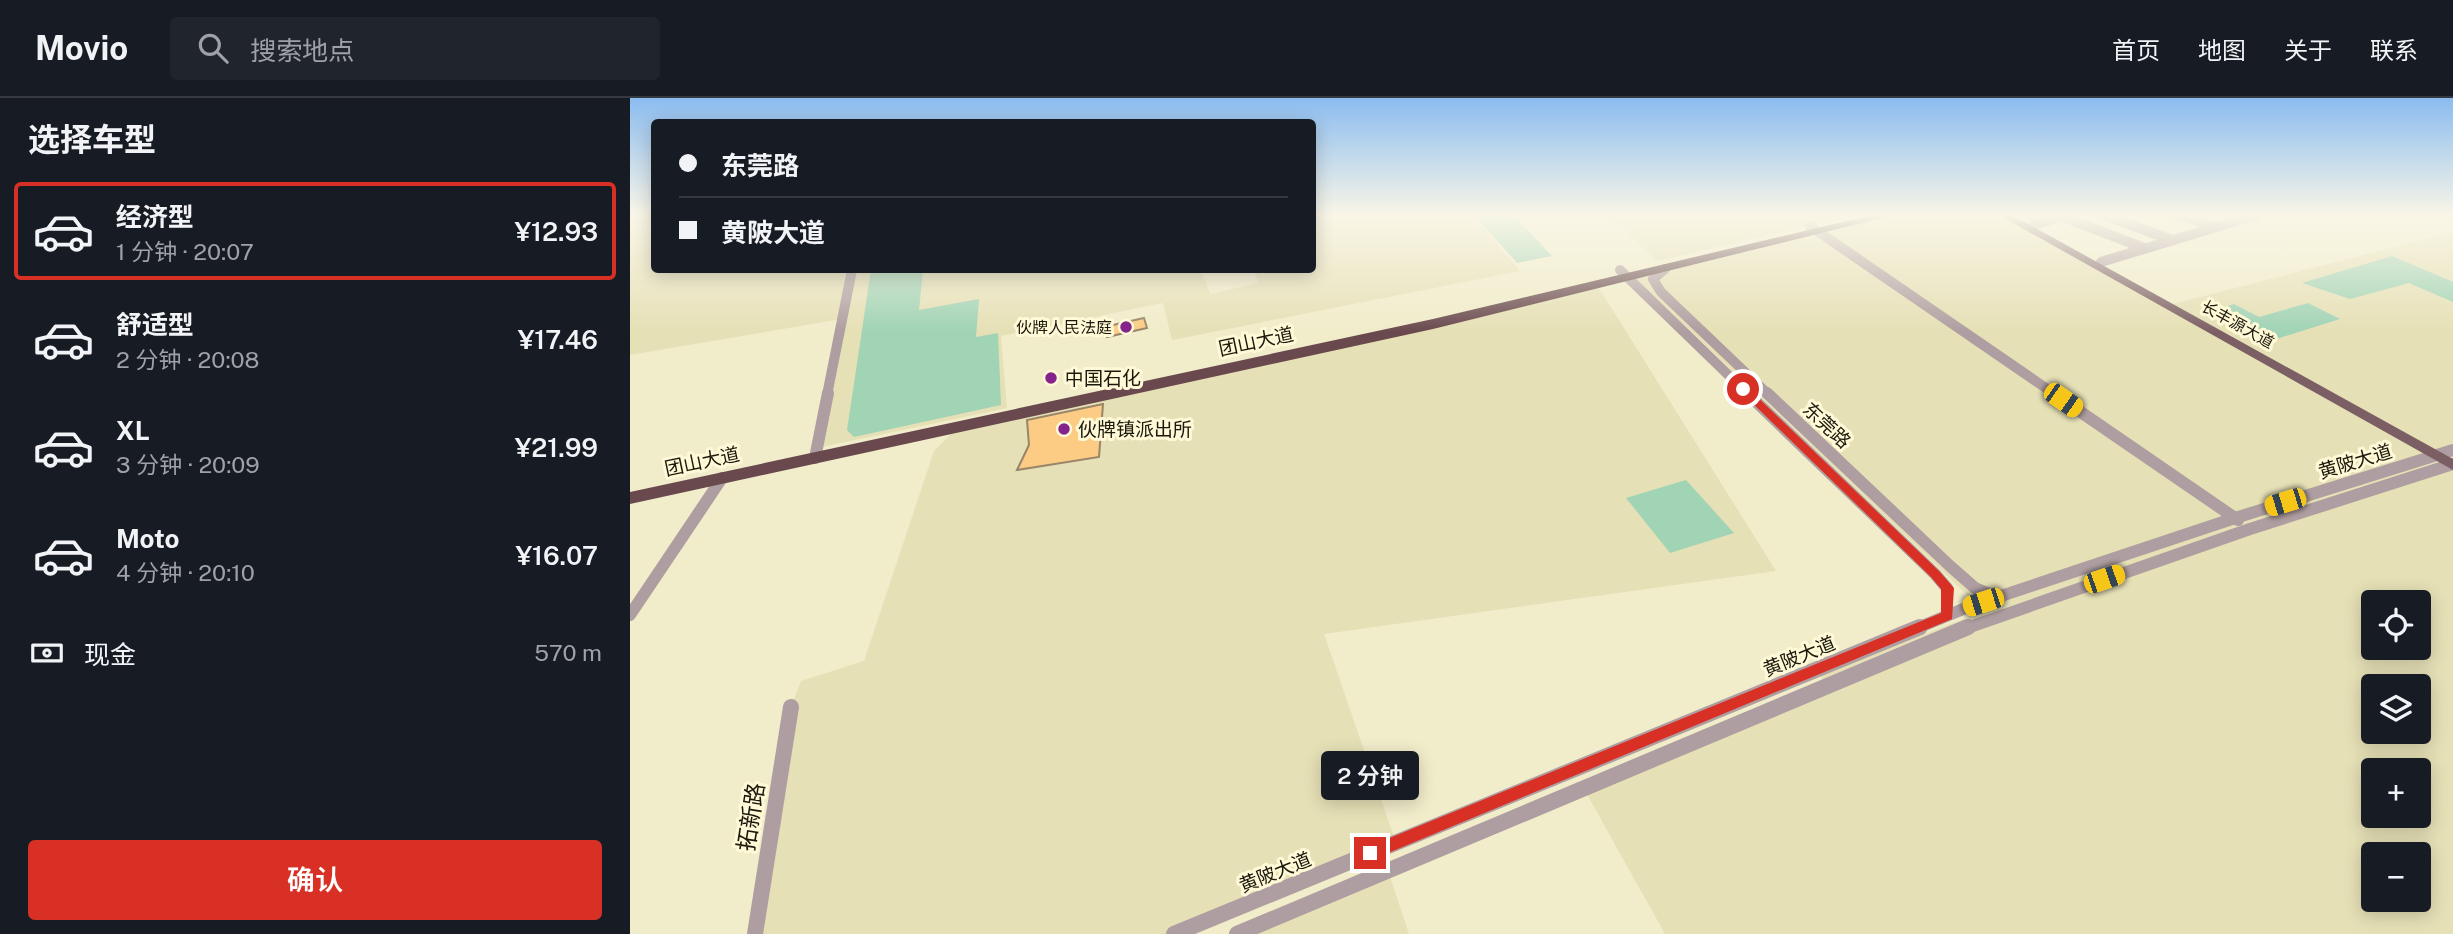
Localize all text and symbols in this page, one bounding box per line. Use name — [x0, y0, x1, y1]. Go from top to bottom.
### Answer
search box — [170, 17, 660, 80]
text: Movio — [35, 29, 128, 67]
icon: search — [194, 29, 232, 67]
text: 搜索地点 — [250, 35, 354, 66]
text: 首页 — [2112, 36, 2160, 64]
text: 地图 — [2198, 36, 2246, 64]
text: 关于 — [2284, 36, 2332, 64]
text: 联系 — [2370, 36, 2418, 64]
text: 选择车型 — [28, 121, 156, 158]
text: 东莞路 — [721, 150, 799, 181]
icon: car — [32, 200, 95, 263]
text: 经济型 — [116, 201, 194, 232]
text: ¥12.93 — [515, 216, 598, 247]
text: 黄陂大道 — [721, 217, 825, 248]
text: 1 分钟 · 20:07 — [116, 238, 254, 265]
street label: 长丰源大道 — [2198, 297, 2277, 352]
icon: car — [32, 308, 95, 371]
text: 舒适型 — [116, 309, 194, 340]
place label: 伙牌人民法庭 — [1016, 318, 1112, 337]
marker: 伙牌人民法庭 — [1118, 319, 1134, 335]
street label: 团山大道 — [1217, 322, 1295, 360]
text: ¥17.46 — [518, 324, 598, 355]
text: 2 分钟 · 20:08 — [116, 346, 259, 373]
place label: 中国石化 — [1065, 367, 1141, 389]
marker: 中国石化 — [1043, 370, 1059, 386]
route start — [1727, 373, 1759, 405]
car — [2040, 379, 2087, 421]
street label: 东莞路 — [1799, 398, 1855, 452]
text: XL — [116, 415, 150, 446]
icon: car — [32, 416, 95, 479]
place label: 伙牌镇派出所 — [1078, 418, 1192, 440]
marker: 伙牌镇派出所 — [1056, 421, 1072, 437]
text: ¥21.99 — [515, 432, 598, 463]
street label: 黄陂大道 — [2315, 439, 2395, 483]
street label: 团山大道 — [663, 442, 741, 480]
text: 3 分钟 · 20:09 — [116, 451, 260, 478]
car — [2262, 486, 2309, 518]
text: Moto — [116, 523, 179, 554]
icon: car — [32, 524, 95, 587]
text: ¥16.07 — [515, 540, 598, 571]
text: 4 分钟 · 20:10 — [116, 559, 255, 586]
car — [2081, 562, 2128, 596]
car — [1960, 586, 2007, 618]
map controls — [2361, 590, 2431, 912]
button: locate — [2361, 590, 2431, 660]
street label: 黄陂大道 — [1760, 632, 1838, 680]
icon: cash — [28, 634, 66, 672]
text: 现金 — [84, 639, 136, 670]
text: 570 m — [534, 639, 602, 666]
button: layers — [2361, 674, 2431, 744]
callout: 2 分钟 — [1321, 752, 1419, 800]
button: + — [2361, 758, 2431, 828]
text: 2 分钟 — [1337, 762, 1403, 789]
street label: 拓新路 — [732, 781, 769, 853]
route end — [1354, 837, 1386, 869]
button: 确认 — [28, 840, 602, 920]
button: − — [2361, 842, 2431, 912]
street label: 黄陂大道 — [1236, 848, 1314, 896]

